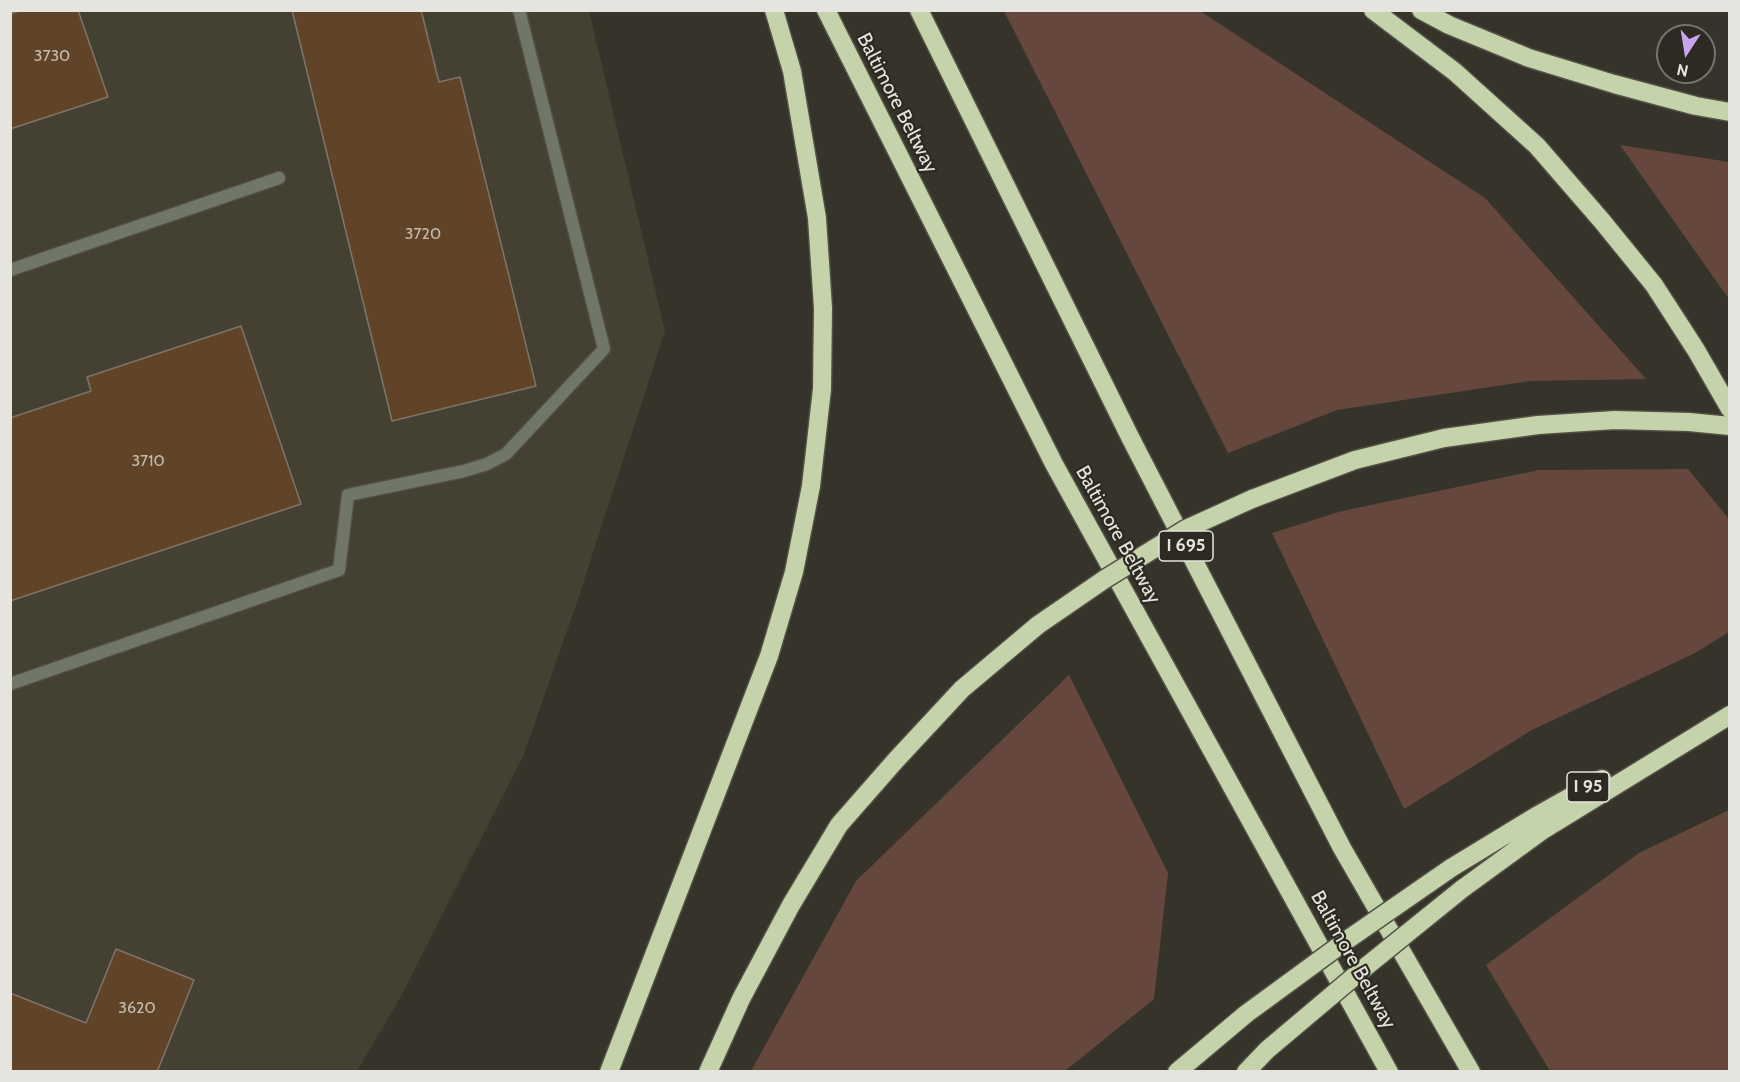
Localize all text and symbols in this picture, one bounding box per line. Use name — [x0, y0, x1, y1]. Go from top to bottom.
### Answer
north arrow — [1656, 24, 1716, 84]
street label: Baltimore Beltway — [851, 29, 943, 177]
house number: 3730 — [34, 46, 70, 66]
text: N — [1675, 60, 1690, 81]
house number: 3720 — [405, 224, 441, 244]
house number: 3710 — [131, 451, 165, 471]
street label: Baltimore Beltway — [1070, 462, 1166, 608]
road number: I 695 — [1159, 531, 1213, 561]
road number: I 95 — [1567, 772, 1609, 802]
street label: Baltimore Beltway — [1305, 887, 1401, 1033]
house number: 3620 — [118, 998, 156, 1018]

